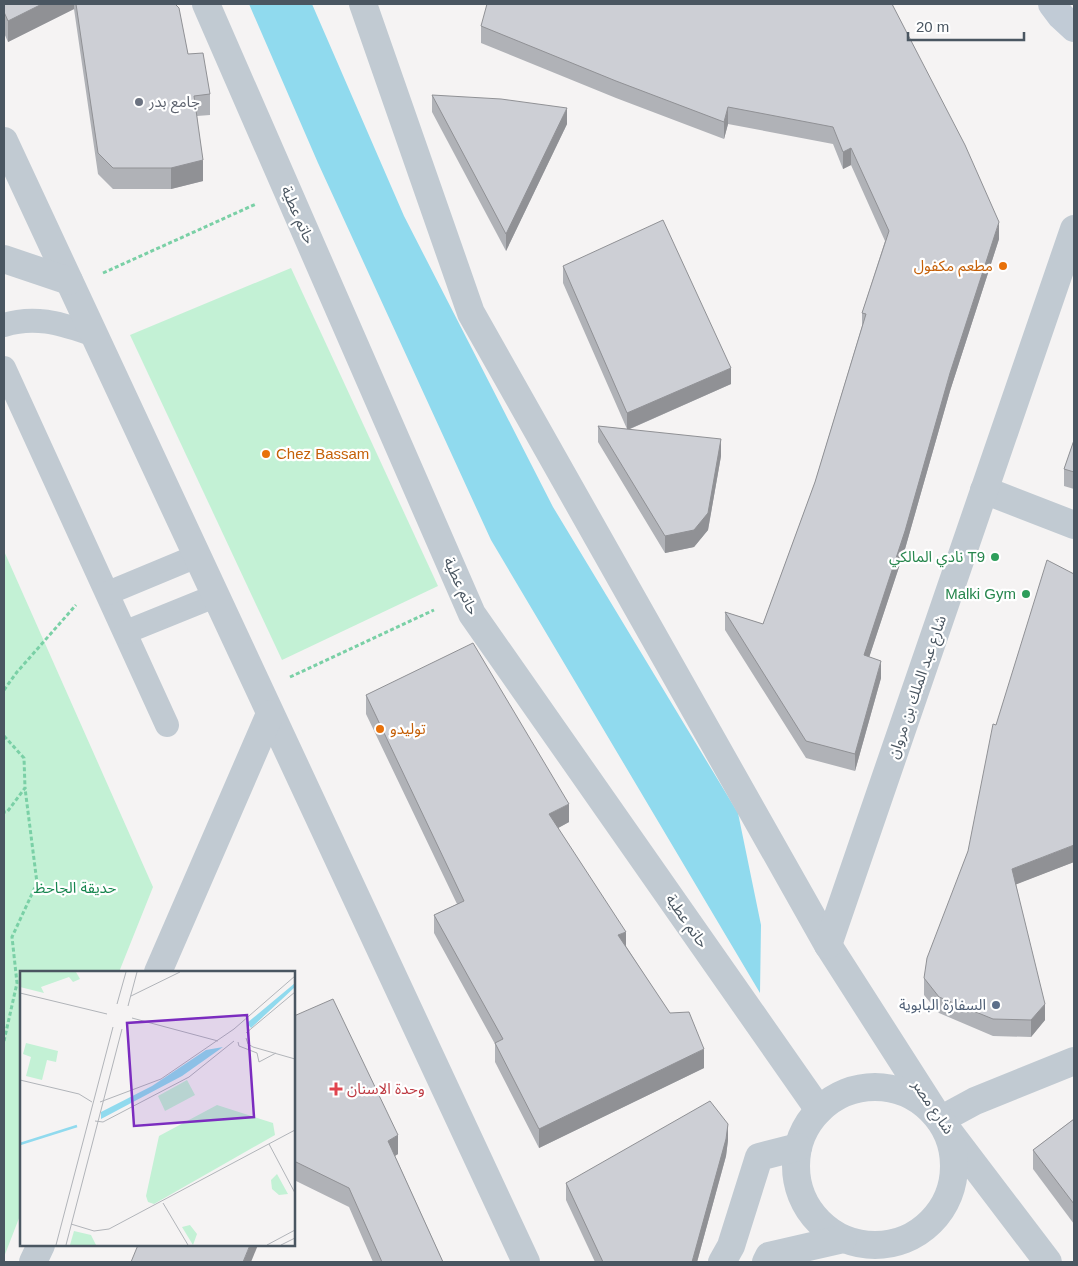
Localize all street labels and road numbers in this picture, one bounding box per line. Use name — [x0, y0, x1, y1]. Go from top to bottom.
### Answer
street label: حاتم عطية — [275, 183, 319, 248]
street label: حاتم عطية — [438, 554, 482, 619]
street label: شارع عبد الملك بن مروان — [884, 613, 953, 762]
street label: حاتم عطية — [660, 891, 712, 953]
street label: شارع مصر — [905, 1076, 958, 1139]

